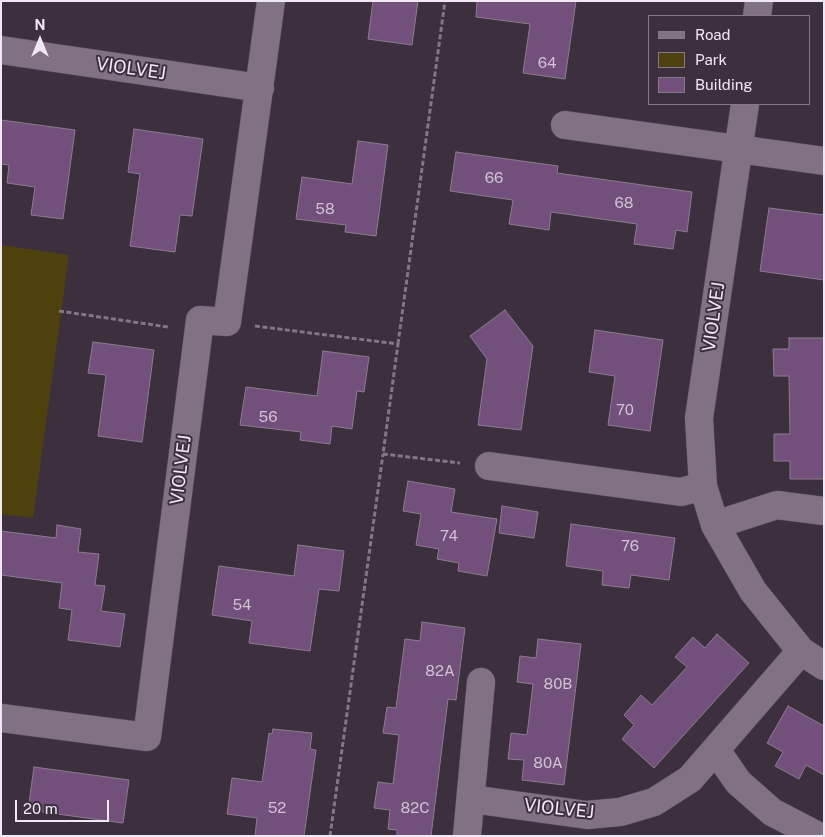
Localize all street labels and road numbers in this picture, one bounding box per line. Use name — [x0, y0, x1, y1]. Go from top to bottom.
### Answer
street label: VIOLVEJ — [95, 53, 167, 85]
street label: VIOLVEJ — [698, 281, 730, 353]
street label: VIOLVEJ — [166, 434, 196, 506]
street label: VIOLVEJ — [523, 795, 595, 823]

